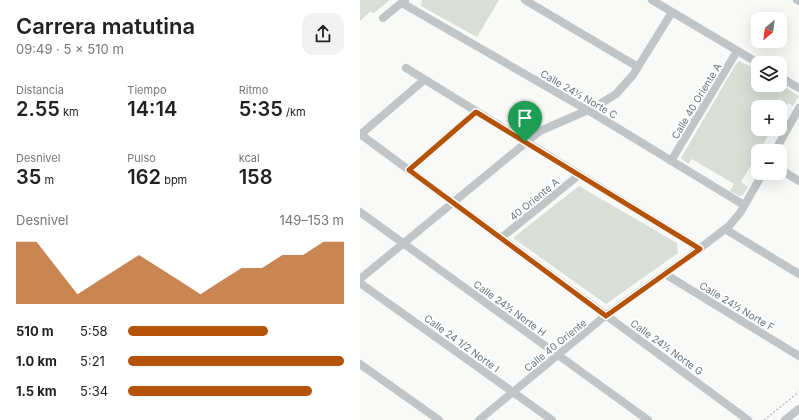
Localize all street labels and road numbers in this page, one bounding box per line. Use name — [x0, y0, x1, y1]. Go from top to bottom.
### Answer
street label: Calle 40 Oriente A — [669, 61, 723, 141]
street label: Calle 24½ Norte C — [538, 67, 620, 121]
street label: 40 Oriente A — [507, 175, 561, 223]
street label: Calle 24½ Norte H — [471, 278, 549, 338]
street label: Calle 24½ Norte F — [697, 279, 777, 333]
street label: Calle 24 1/2 Norte I — [422, 312, 502, 374]
street label: Calle 40 Oriente — [521, 316, 589, 374]
street label: Calle 24½ Norte G — [628, 317, 706, 377]

